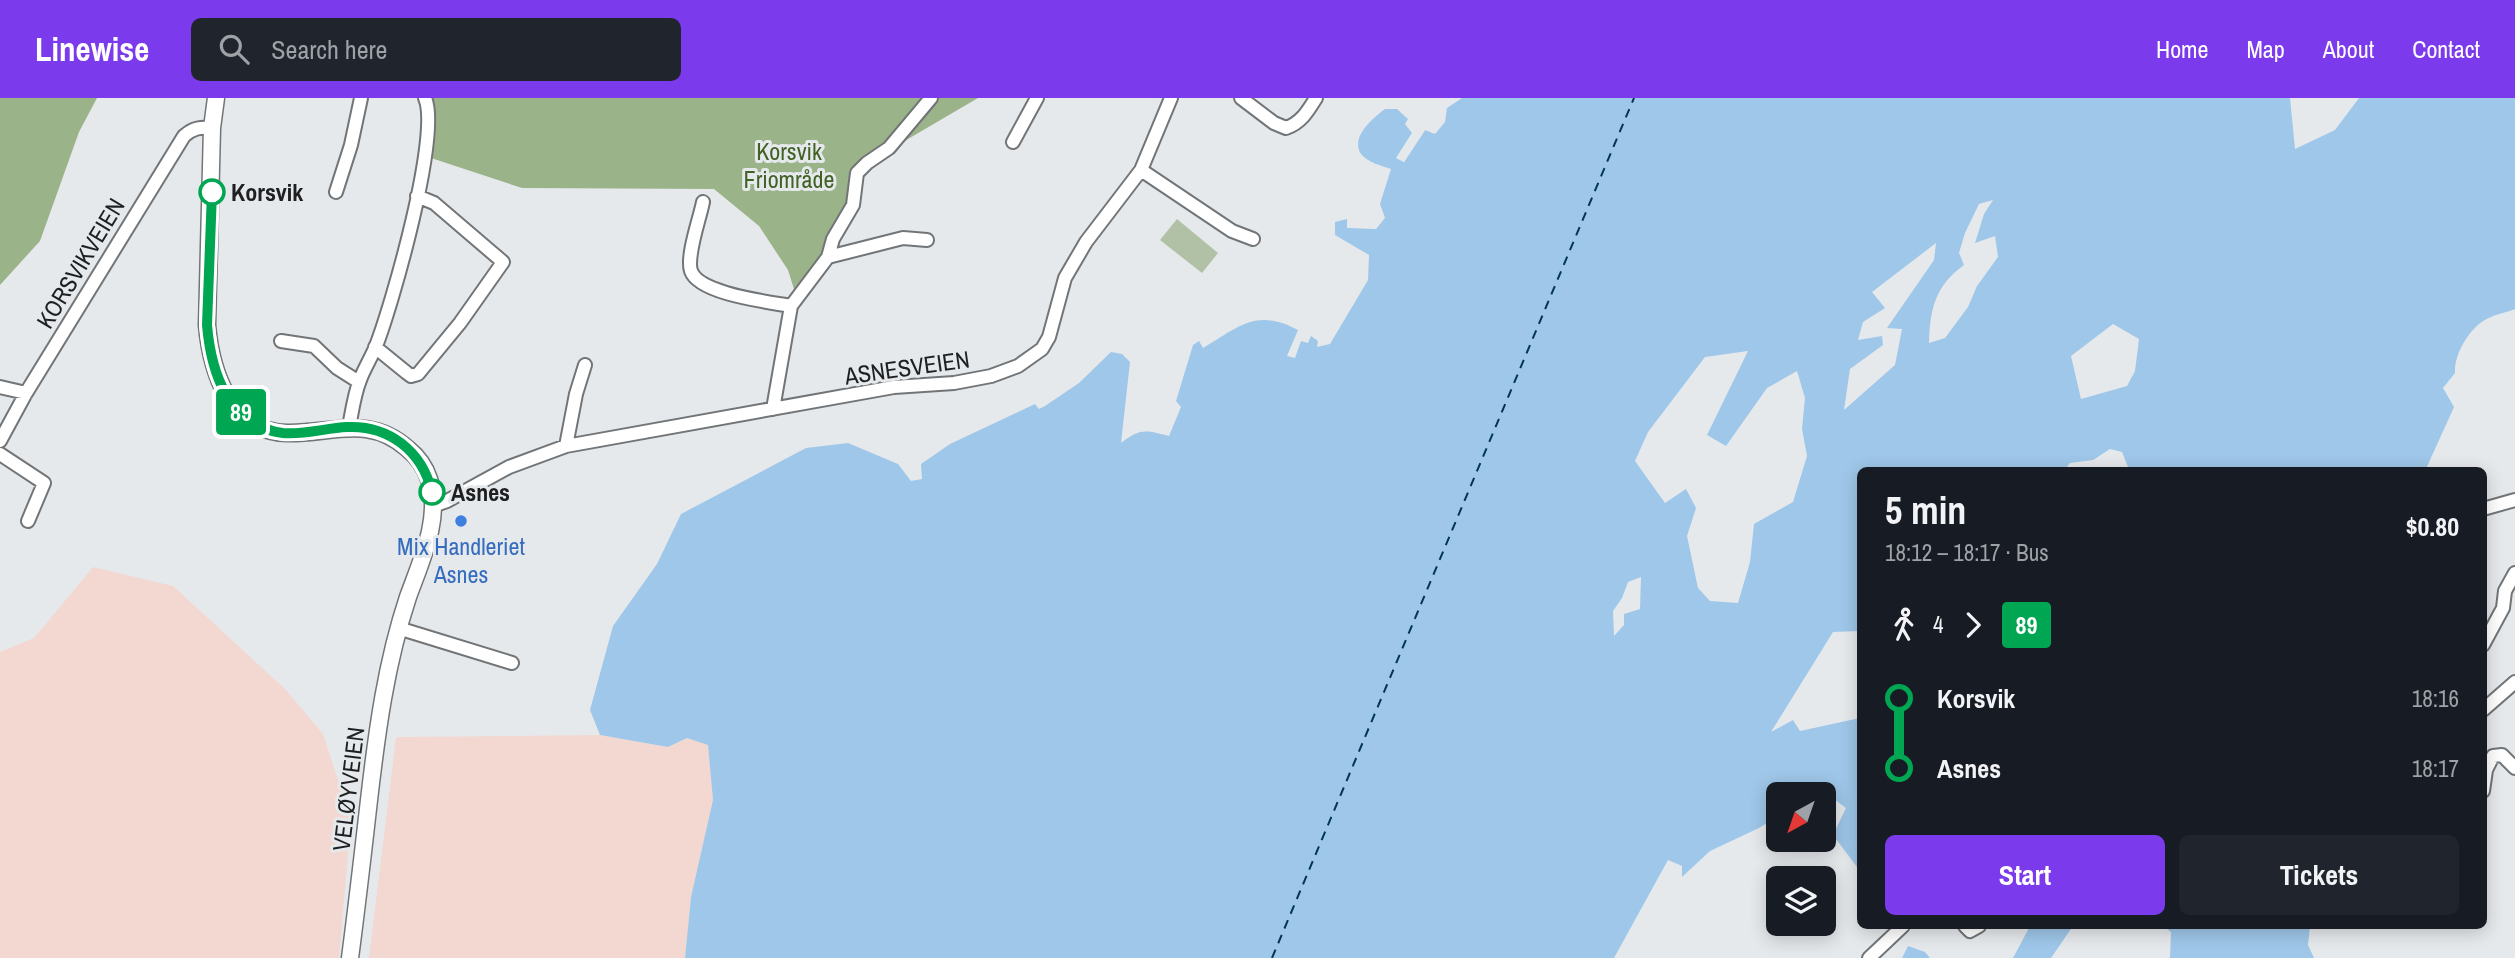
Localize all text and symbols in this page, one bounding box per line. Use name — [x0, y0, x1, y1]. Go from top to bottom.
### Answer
search box — [191, 18, 681, 81]
text: Linewise — [35, 27, 149, 71]
icon: search — [215, 30, 253, 68]
text: Search here — [271, 32, 387, 67]
text: Home — [2156, 33, 2208, 65]
text: Map — [2246, 33, 2285, 65]
text: About — [2323, 33, 2374, 65]
text: Contact — [2412, 33, 2480, 65]
park label: Korsvik Friområde — [744, 135, 834, 195]
place label: Korsvik — [231, 176, 303, 208]
marker: Korsvik — [199, 179, 225, 205]
street label: KORSVIKVEIEN — [29, 192, 131, 334]
street label: ASNESVEIEN — [841, 342, 972, 392]
line badge: 89 — [210, 389, 272, 435]
text: 89 — [230, 396, 252, 428]
place label: Asnes — [451, 476, 510, 508]
marker: Asnes — [419, 479, 445, 505]
text: 5 min — [1885, 485, 1966, 536]
text: $0.80 — [2406, 509, 2459, 544]
marker: Mix Handleriet Asnes — [453, 513, 469, 529]
place label: Mix Handleriet Asnes — [397, 530, 526, 590]
text: 18:12 – 18:17 · Bus — [1885, 537, 2049, 568]
icon: walk — [1885, 606, 1923, 644]
icon: forward — [1954, 606, 1992, 644]
text: 4 — [1933, 609, 1944, 640]
text: 89 — [2016, 609, 2037, 641]
text: Korsvik — [1937, 681, 2015, 716]
text: 18:16 — [2412, 683, 2459, 714]
street label: VELØYVEIEN — [325, 725, 371, 853]
text: Asnes — [1937, 751, 2001, 786]
text: 18:17 — [2412, 753, 2459, 784]
north arrow — [1766, 782, 1836, 852]
map controls — [1766, 782, 1836, 936]
button: Start — [1885, 835, 2165, 915]
button: Tickets — [2179, 835, 2459, 915]
button: layers — [1766, 866, 1836, 936]

